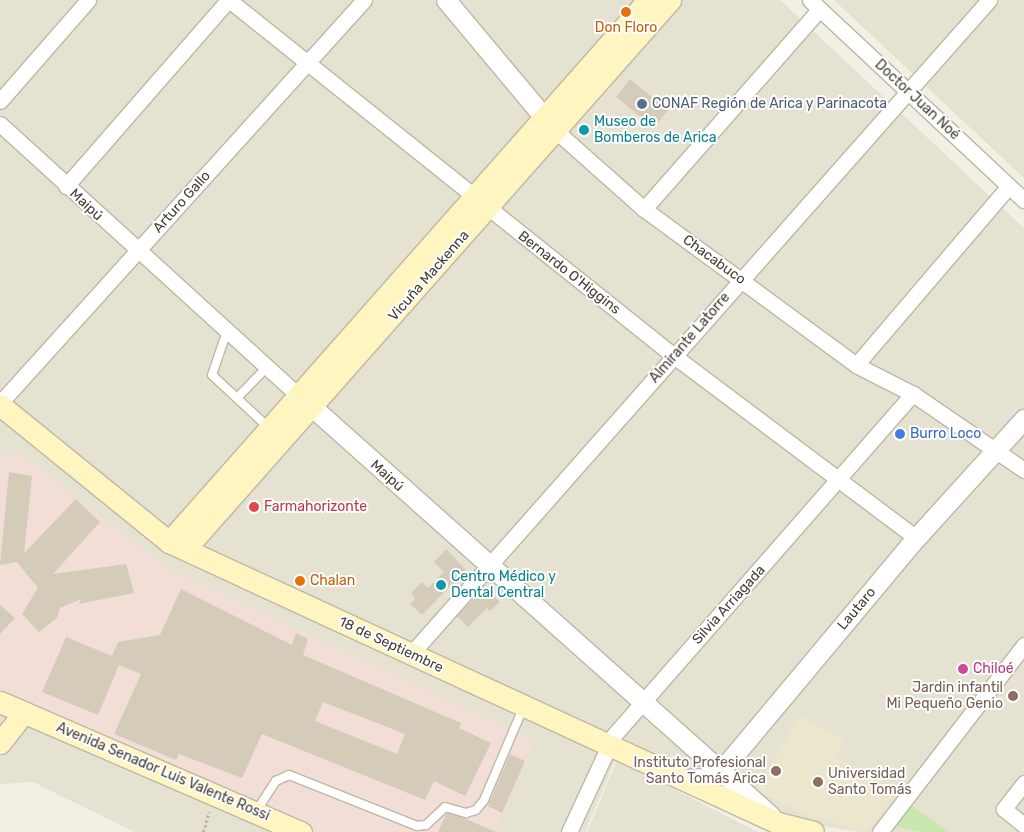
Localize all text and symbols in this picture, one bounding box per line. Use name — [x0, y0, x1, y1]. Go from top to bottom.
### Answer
marker: Don Floro — [620, 6, 632, 18]
place label: Don Floro — [595, 20, 657, 36]
street label: Doctor Juan Noé — [871, 56, 963, 144]
place label: CONAF Región de Arica y Parinacota — [652, 96, 888, 112]
marker: CONAF Región de Arica y Parinacota — [636, 98, 648, 110]
place label: Museo de Bomberos de Arica — [594, 114, 717, 146]
marker: Museo de Bomberos de Arica — [578, 124, 590, 136]
street label: Arturo Gallo — [150, 168, 214, 236]
street label: Maipú — [66, 186, 106, 224]
street label: Vicuña Mackenna — [385, 227, 473, 325]
street label: Bernardo O'Higgins — [514, 228, 624, 318]
street label: Chacabuco — [679, 232, 749, 288]
street label: Almirante Latorre — [646, 289, 734, 387]
place label: Burro Loco — [910, 426, 981, 442]
marker: Burro Loco — [894, 428, 906, 440]
street label: Maipú — [367, 457, 407, 495]
place label: Farmahorizonte — [264, 499, 367, 515]
marker: Farmahorizonte — [248, 501, 260, 513]
street label: Silvia Arriagada — [689, 562, 769, 648]
place label: Centro Médico y Dental Central — [451, 569, 556, 602]
place label: Chalan — [310, 573, 355, 589]
marker: Chalan — [294, 575, 306, 587]
marker: Centro Médico y Dental Central — [435, 579, 447, 591]
street label: Lautaro — [834, 584, 880, 634]
street label: 18 de Septiembre — [336, 613, 446, 677]
place label: Chiloé — [973, 661, 1014, 677]
marker: Chiloé — [957, 663, 969, 675]
place label: Jardin infantil Mi Pequeño Genio — [886, 680, 1003, 712]
marker: Jardin infantil Mi Pequeño Genio — [1007, 690, 1019, 702]
street label: Avenida Senador Luis Valente Rossi — [53, 719, 273, 825]
place label: Instituto Profesional Santo Tomás Arica — [633, 755, 766, 788]
marker: Instituto Profesional Santo Tomás Arica — [770, 765, 782, 777]
place label: Universidad Santo Tomás — [828, 766, 912, 799]
marker: Universidad Santo Tomás — [812, 776, 824, 788]

